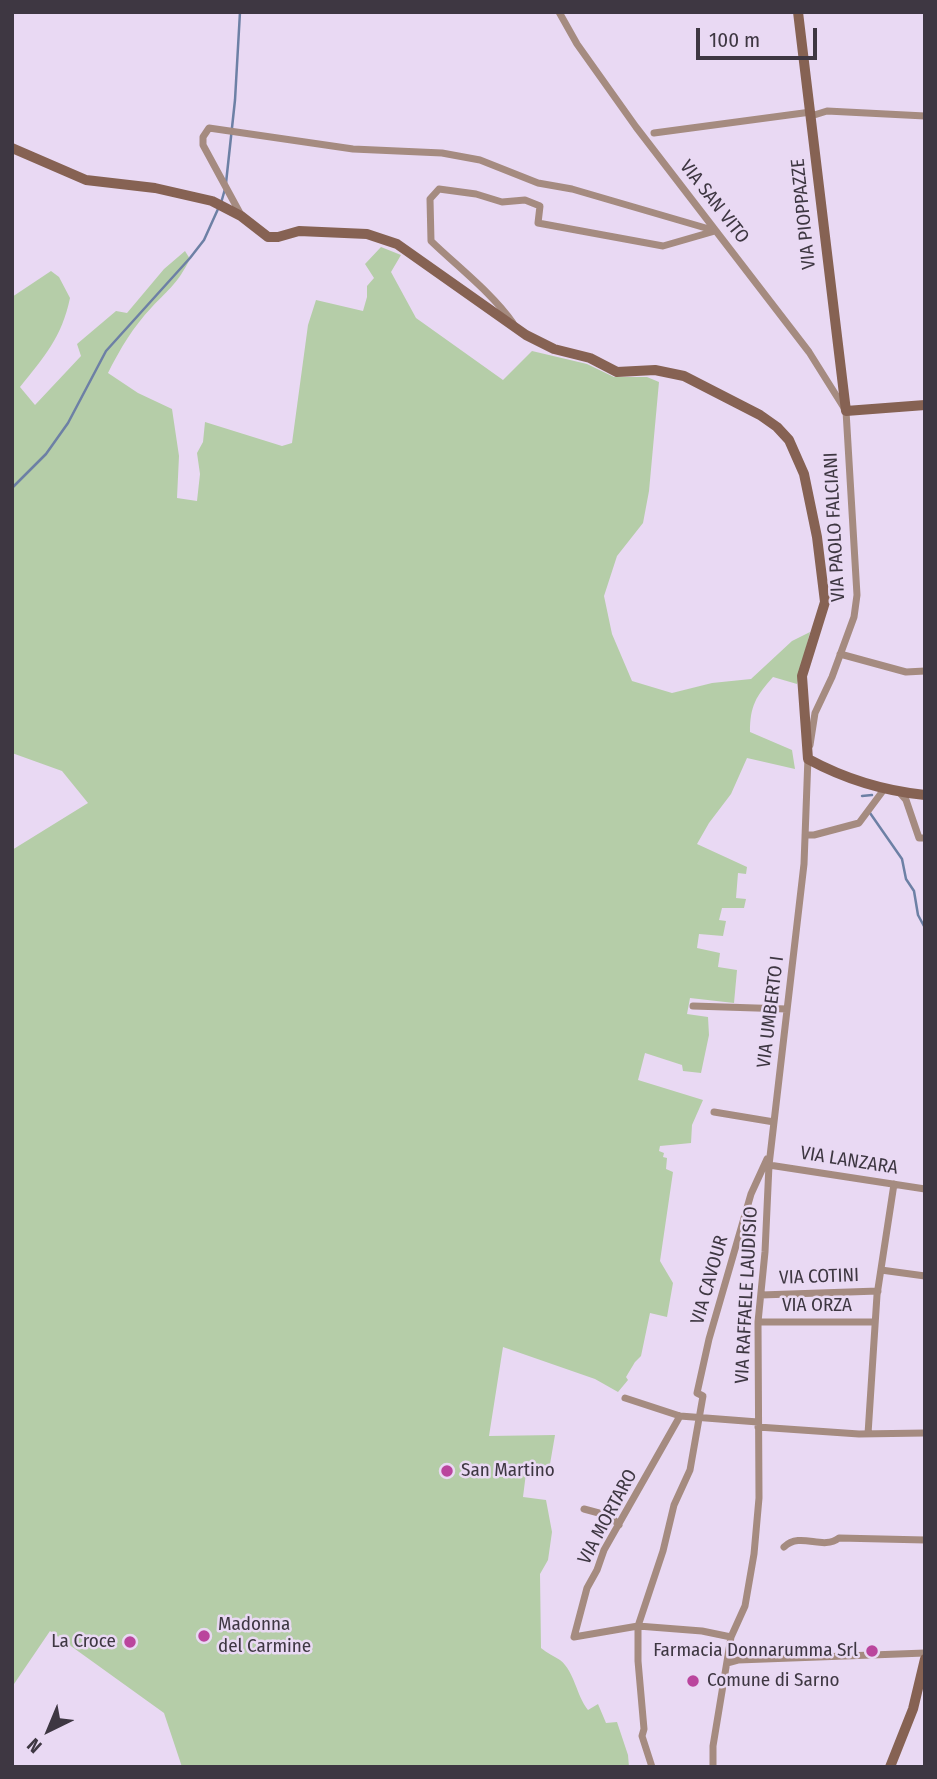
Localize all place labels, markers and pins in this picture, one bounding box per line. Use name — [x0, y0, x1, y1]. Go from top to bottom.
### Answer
place label: San Martino — [461, 1460, 555, 1482]
marker: San Martino — [439, 1463, 455, 1479]
place label: Madonna del Carmine — [218, 1614, 311, 1658]
marker: Madonna del Carmine — [196, 1628, 212, 1644]
place label: La Croce — [51, 1631, 116, 1653]
marker: La Croce — [122, 1634, 138, 1650]
place label: Farmacia Donnarumma Srl — [653, 1640, 858, 1662]
marker: Farmacia Donnarumma Srl — [864, 1643, 880, 1659]
place label: Comune di Sarno — [707, 1670, 839, 1692]
marker: Comune di Sarno — [685, 1673, 701, 1689]

